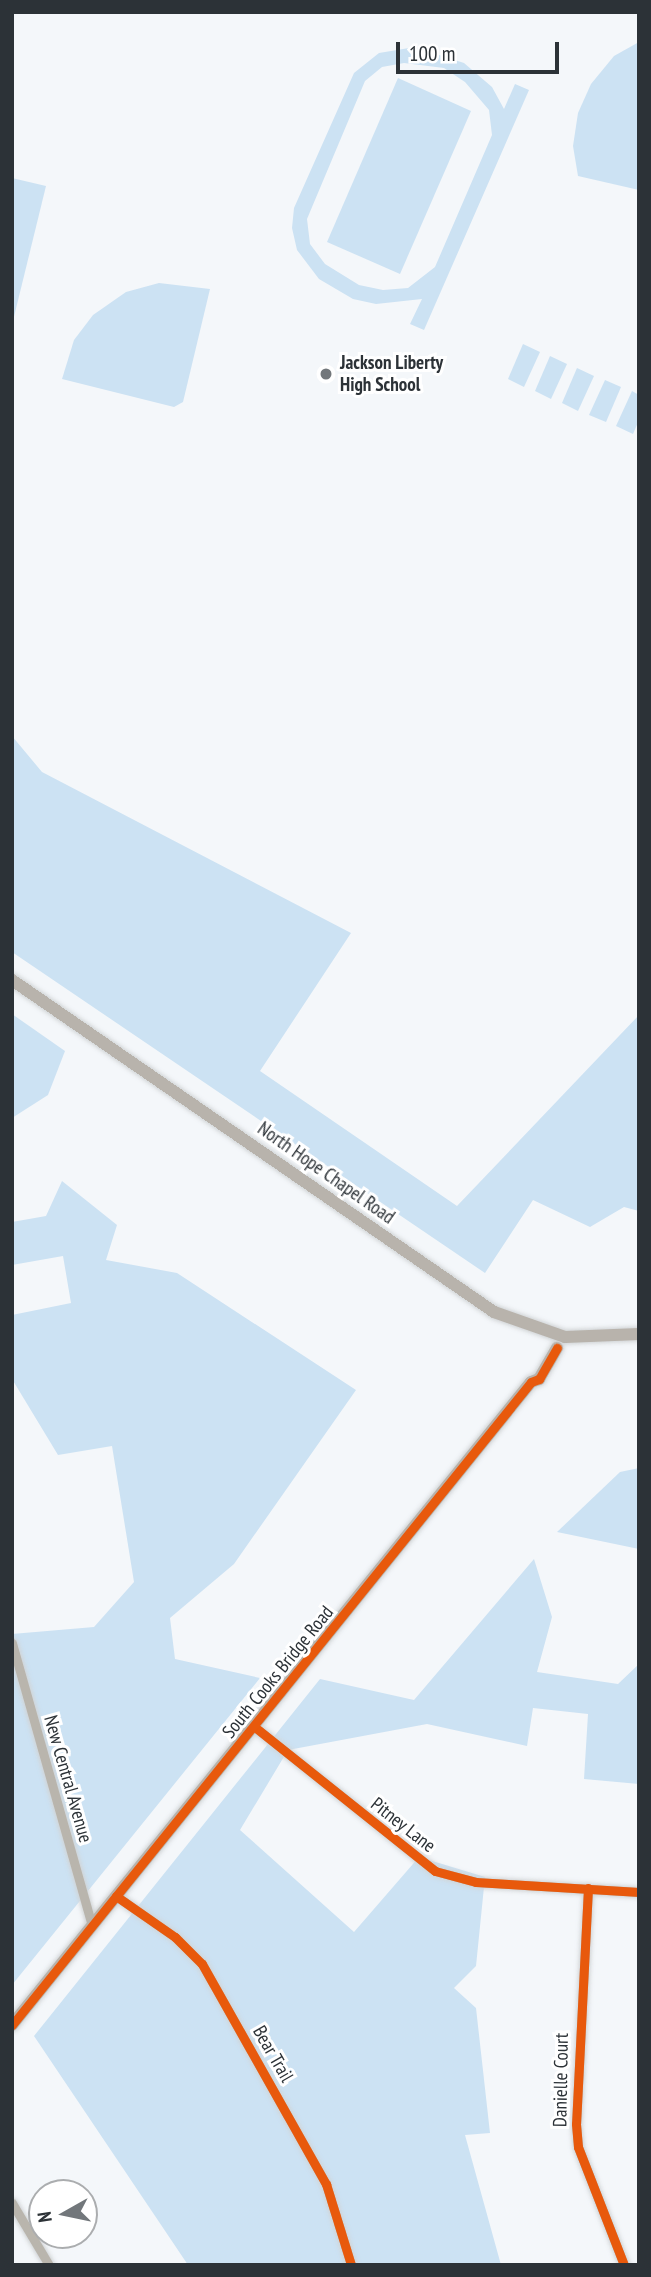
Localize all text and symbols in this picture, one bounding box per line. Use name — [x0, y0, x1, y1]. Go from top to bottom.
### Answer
scale bar — [399, 28, 562, 72]
text: 100 m — [409, 40, 455, 67]
place label: Jackson Liberty High School — [340, 352, 443, 396]
marker: Jackson Liberty High School — [318, 366, 334, 382]
street label: North Hope Chapel Road — [253, 1117, 399, 1229]
street label: South Cooks Bridge Road — [218, 1601, 338, 1743]
street label: New Central Avenue — [39, 1712, 97, 1846]
street label: Pitney Lane — [366, 1793, 440, 1857]
street label: Bear Trail — [248, 2022, 298, 2086]
street label: Danielle Court — [549, 2033, 573, 2127]
north arrow — [28, 2179, 98, 2249]
text: N — [32, 2210, 57, 2224]

